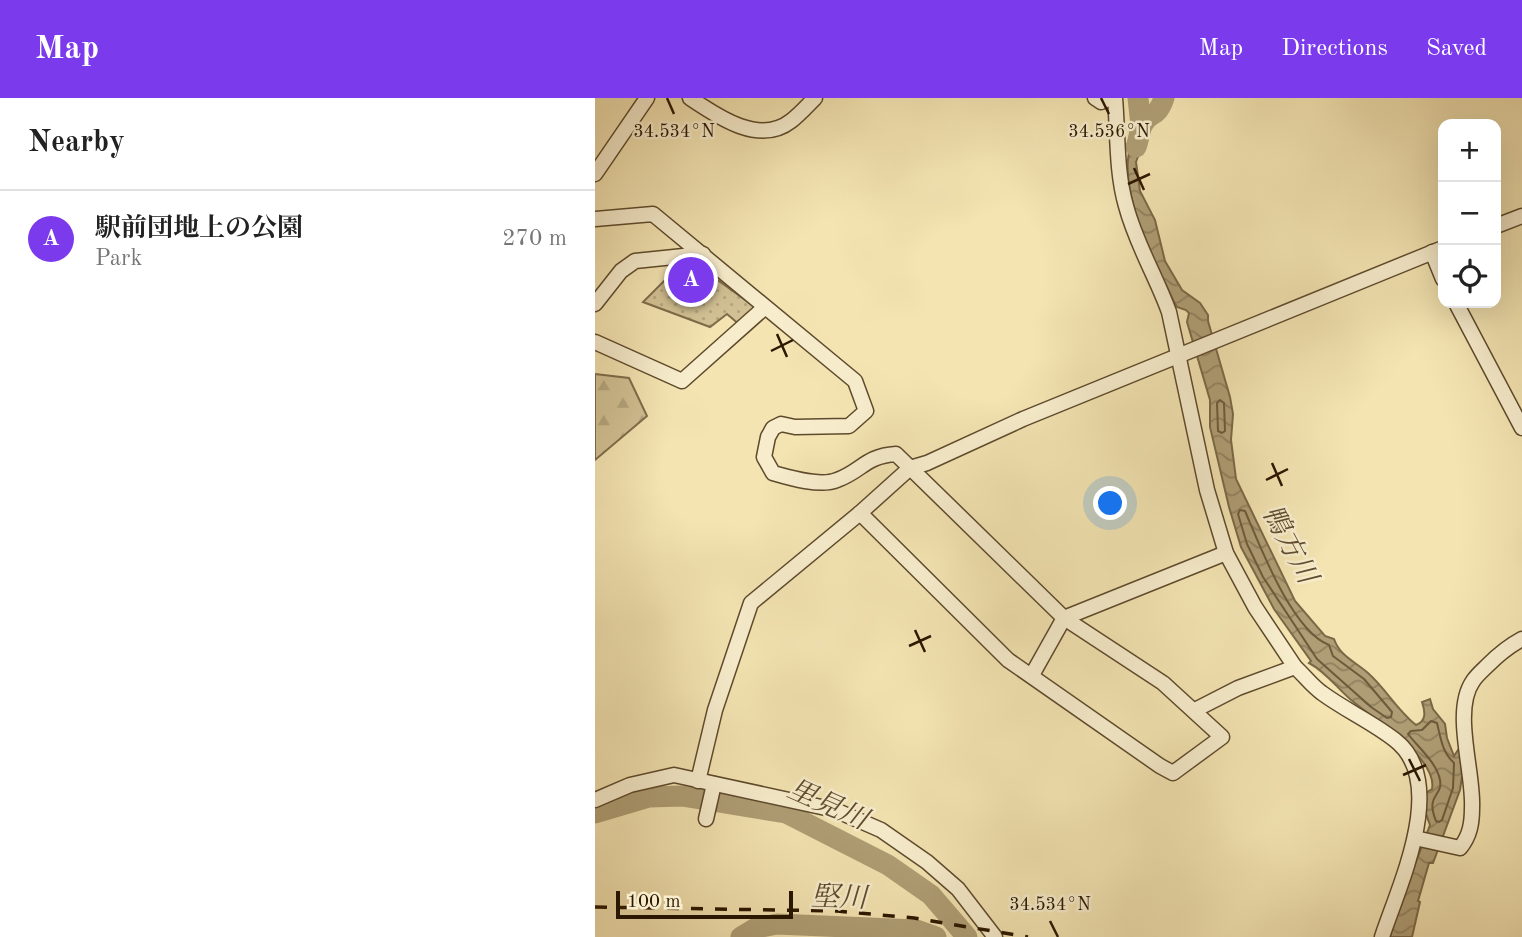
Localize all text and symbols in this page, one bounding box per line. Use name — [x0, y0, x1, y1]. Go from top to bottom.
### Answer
text: Map — [35, 33, 99, 66]
text: Map — [1199, 37, 1243, 61]
text: Directions — [1281, 37, 1388, 61]
text: Saved — [1426, 37, 1487, 61]
map controls — [1438, 119, 1501, 308]
button: + — [1438, 119, 1501, 182]
text: 34.534°N — [633, 123, 715, 141]
text: 34.536°N — [1068, 123, 1150, 141]
text: Nearby — [28, 128, 125, 158]
button: − — [1438, 182, 1501, 245]
text: 駅前団地上の公園 — [95, 216, 303, 242]
text: A — [42, 227, 60, 250]
text: 270 m — [502, 227, 567, 250]
button: locate — [1438, 245, 1501, 308]
text: Park — [95, 247, 142, 270]
pin: A — [668, 254, 714, 306]
your location — [1093, 486, 1127, 520]
water label: 鴨方川 — [1256, 500, 1324, 591]
water label: 里見川 — [783, 773, 875, 837]
water label: 堅川 — [811, 881, 871, 914]
scale bar — [616, 888, 793, 920]
text: 100 m — [627, 893, 680, 912]
text: 34.534°N — [1009, 896, 1091, 914]

